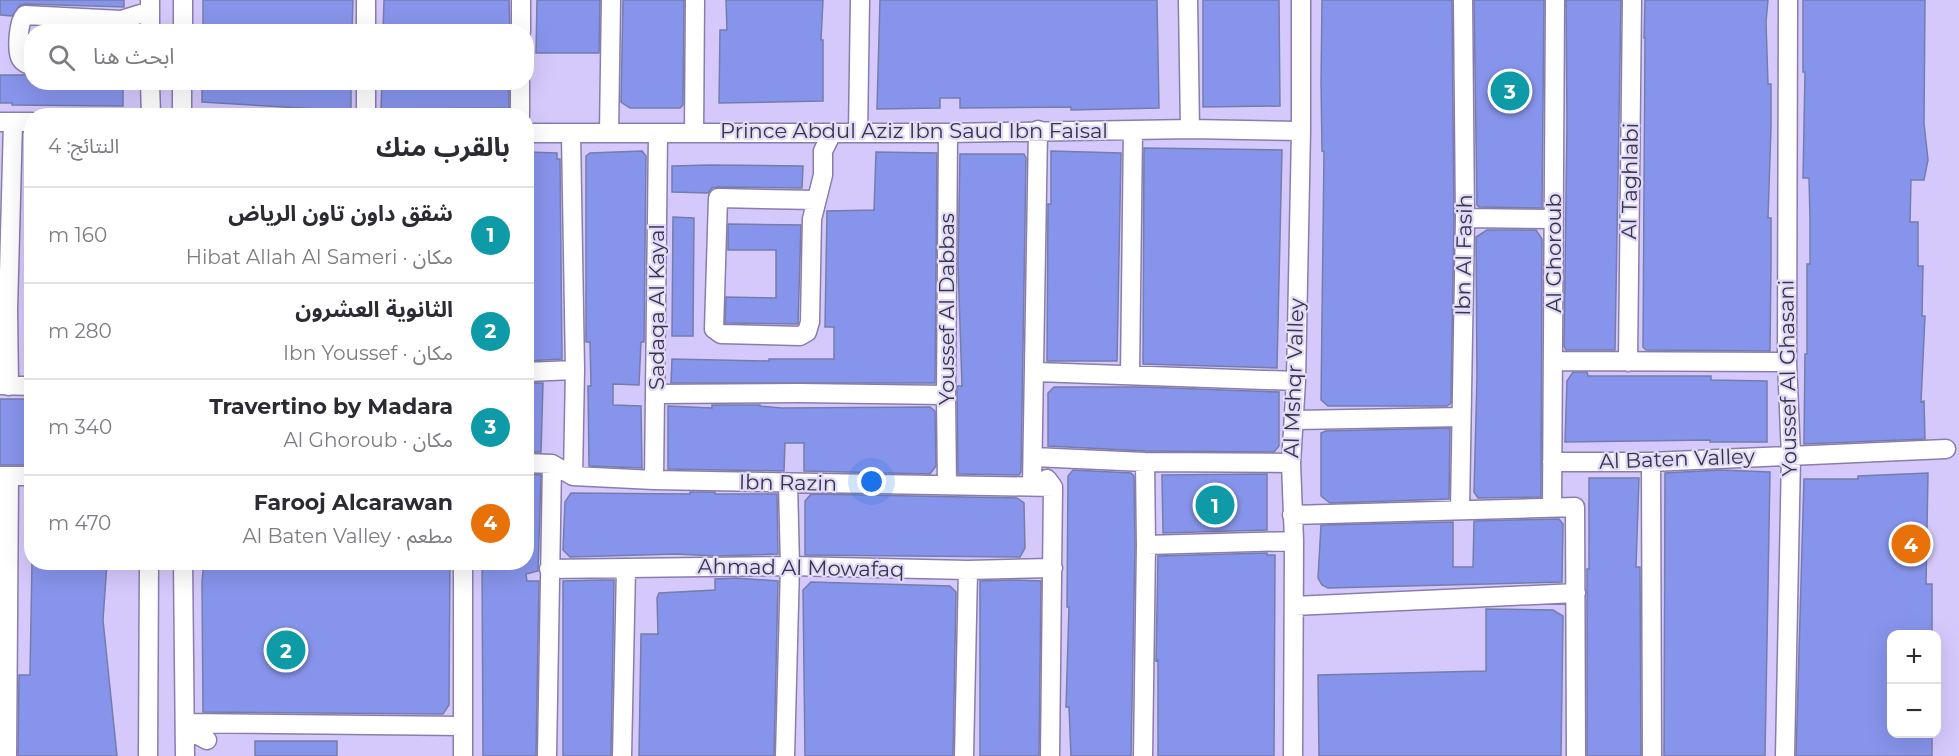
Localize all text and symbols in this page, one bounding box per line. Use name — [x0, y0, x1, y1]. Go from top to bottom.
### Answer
search box — [24, 24, 534, 90]
icon: search — [45, 41, 78, 74]
text: ابحث هنا — [93, 43, 175, 70]
pin: 3 — [1490, 68, 1530, 113]
street label: Prince Abdul Aziz Ibn Saud Ibn Faisal — [720, 118, 1108, 143]
street label: Al Taghlabi — [1616, 123, 1643, 239]
text: بالقرب منك — [376, 131, 510, 163]
text: النتائج: 4 — [48, 134, 119, 158]
street label: Al Ghoroub — [1541, 193, 1566, 313]
street label: Ibn Al Fasih — [1450, 194, 1477, 316]
text: شقق داون تاون الرياض — [228, 200, 453, 227]
street label: Youssef Al Dabbas — [934, 213, 959, 405]
text: 160 m — [48, 223, 107, 247]
text: 1 — [487, 223, 494, 247]
street label: Sadaqa Al Kayal — [644, 224, 669, 390]
text: مكان · Hibat Allah Al Sameri — [186, 245, 453, 269]
street label: Youssef Al Ghasani — [1773, 279, 1802, 477]
text: الثانوية العشرون — [295, 296, 453, 323]
street label: Al Mshqr Valley — [1278, 297, 1309, 458]
text: 280 m — [48, 319, 112, 343]
text: 2 — [485, 319, 496, 343]
text: مكان · Ibn Youssef — [283, 341, 453, 365]
text: Travertino by Madara — [209, 393, 453, 420]
text: 340 m — [48, 415, 112, 439]
text: 3 — [485, 415, 496, 439]
text: مكان · Al Ghoroub — [284, 428, 453, 452]
street label: Al Baten Valley — [1599, 443, 1756, 474]
your location — [857, 467, 886, 496]
street label: Ibn Razin — [739, 469, 837, 496]
pin: 1 — [1196, 482, 1234, 528]
text: Farooj Alcarawan — [254, 489, 453, 516]
text: 470 m — [48, 511, 111, 535]
text: 4 — [484, 511, 497, 535]
pin: 4 — [1892, 522, 1930, 566]
text: مطعم · Al Baten Valley — [242, 524, 453, 548]
street label: Ahmad Al Mowafaq — [697, 553, 905, 582]
pin: 2 — [266, 628, 306, 672]
map controls — [1887, 630, 1941, 738]
button: + — [1887, 630, 1941, 684]
button: − — [1887, 684, 1941, 738]

